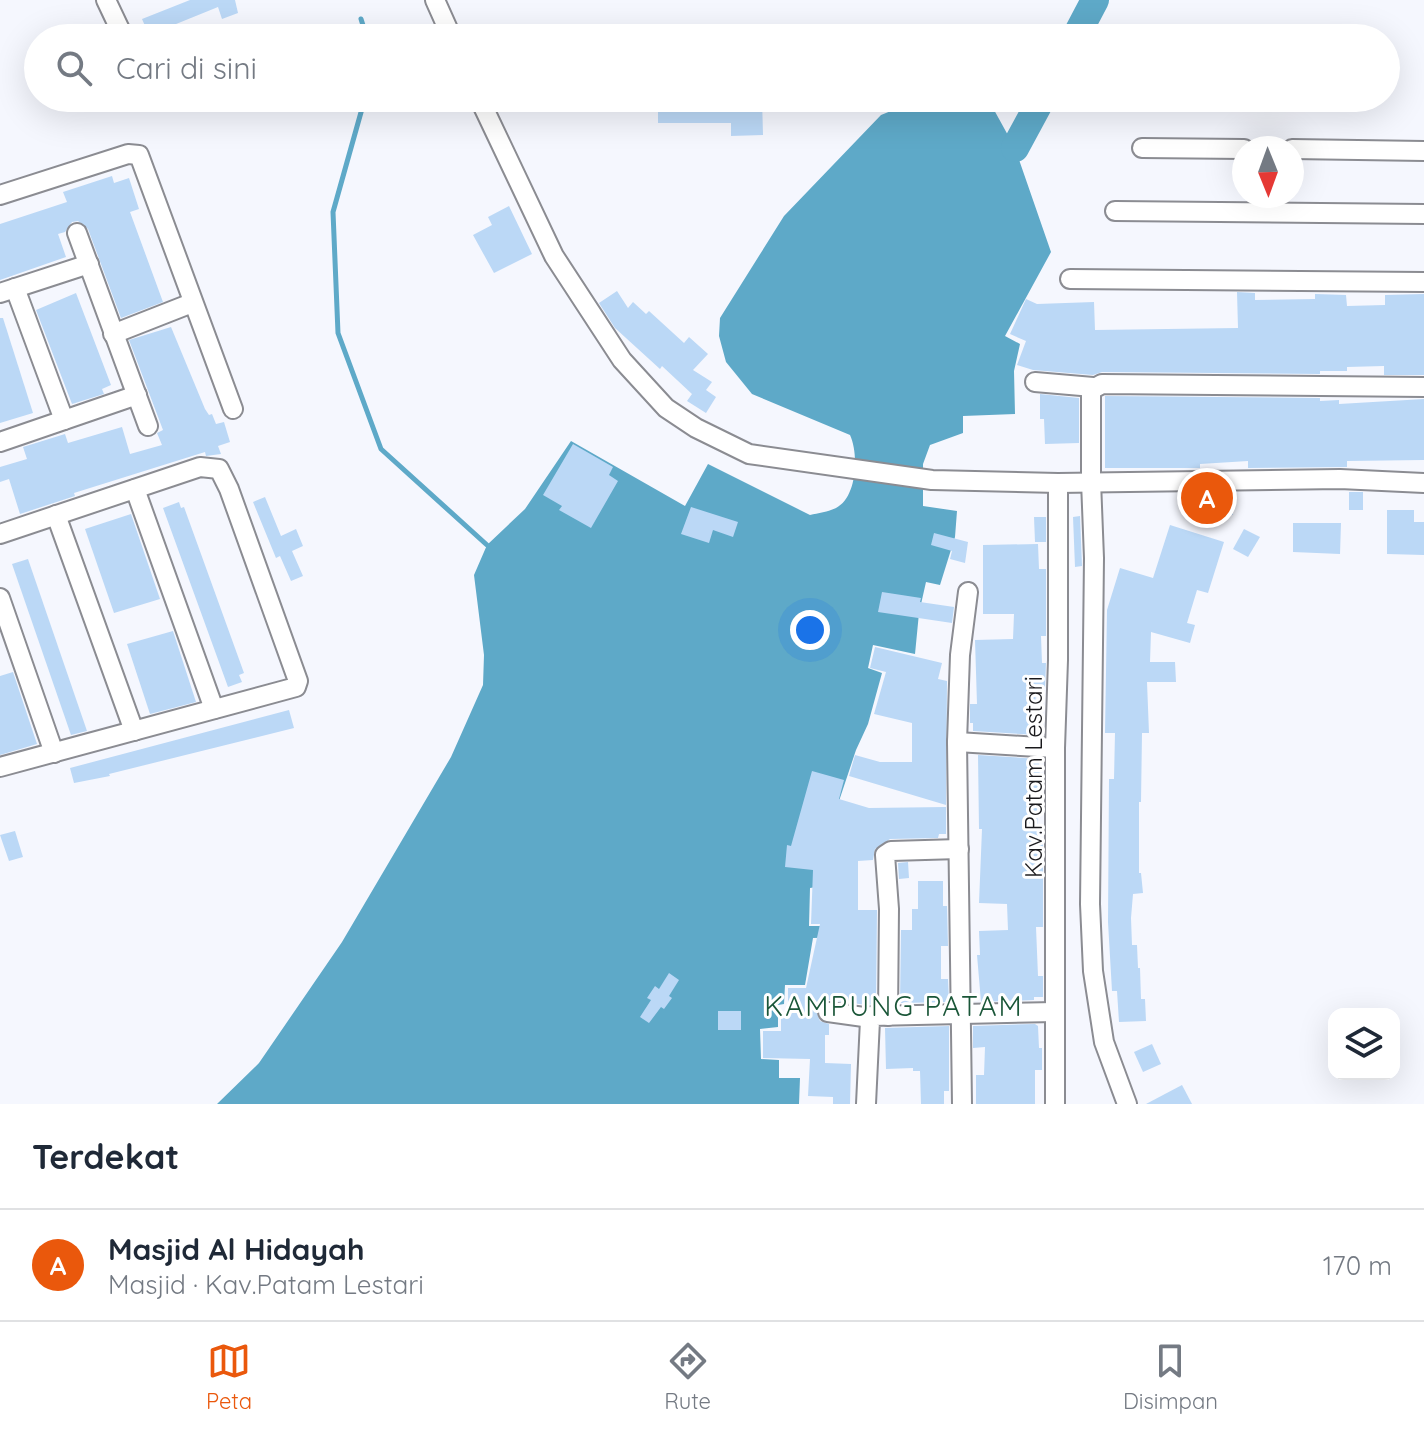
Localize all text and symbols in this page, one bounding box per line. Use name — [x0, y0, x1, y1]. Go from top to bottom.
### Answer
search box — [24, 24, 1400, 112]
icon: search — [52, 46, 96, 90]
text: Cari di sini — [116, 49, 257, 87]
north arrow — [1232, 136, 1304, 208]
pin: A — [1181, 468, 1233, 528]
your location — [790, 610, 830, 650]
street label: Kav.Patam Lestari — [1018, 676, 1048, 878]
district label: KAMPUNG PATAM — [764, 988, 1024, 1023]
map controls — [1328, 1008, 1400, 1080]
button: layers — [1328, 1008, 1400, 1080]
text: Terdekat — [32, 1135, 179, 1178]
text: Masjid Al Hidayah — [108, 1230, 364, 1268]
text: A — [50, 1249, 66, 1282]
text: 170 m — [1323, 1249, 1392, 1282]
text: Masjid · Kav.Patam Lestari — [108, 1268, 424, 1301]
tab: Peta — [206, 1339, 252, 1415]
tab: Rute — [664, 1339, 711, 1415]
tab: Disimpan — [1123, 1339, 1218, 1415]

